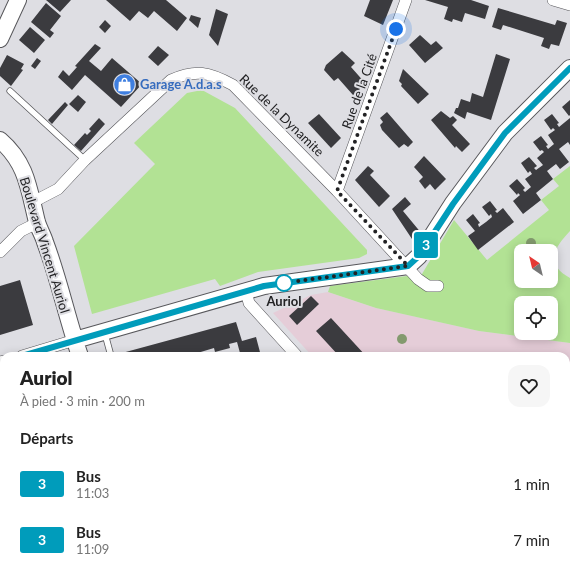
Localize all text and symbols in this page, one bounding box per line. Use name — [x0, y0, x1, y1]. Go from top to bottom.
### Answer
your location — [386, 19, 406, 39]
street label: Rue de la Cité — [338, 51, 380, 131]
shop icon: Garage A.d.a.s — [111, 71, 137, 97]
street label: Rue de la Dynamite — [236, 71, 328, 159]
place label: Garage A.d.a.s — [140, 76, 222, 92]
street label: Boulevard Vincent Auriol — [17, 175, 73, 315]
line badge: 3 — [413, 232, 439, 258]
text: 3 — [422, 236, 430, 253]
north arrow — [514, 244, 558, 288]
map controls — [514, 244, 558, 340]
marker: Auriol — [275, 274, 293, 292]
place label: Auriol — [265, 293, 302, 309]
button: locate — [514, 296, 558, 340]
button: heart — [508, 365, 550, 407]
text: Auriol — [20, 366, 72, 389]
text: À pied · 3 min · 200 m — [20, 393, 145, 409]
text: Départs — [20, 429, 73, 447]
text: Bus — [76, 467, 101, 485]
text: 3 — [38, 475, 46, 492]
text: 1 min — [513, 475, 550, 493]
text: 11:03 — [76, 485, 109, 501]
text: Bus — [76, 523, 101, 541]
text: 3 — [38, 531, 46, 548]
text: 7 min — [513, 531, 550, 549]
text: 11:09 — [76, 541, 109, 557]

